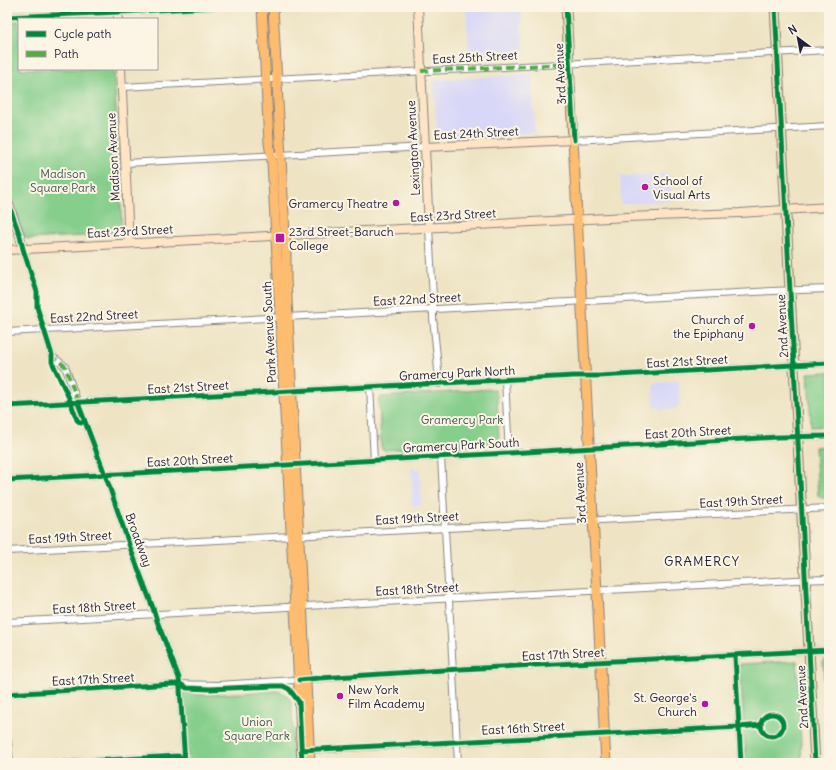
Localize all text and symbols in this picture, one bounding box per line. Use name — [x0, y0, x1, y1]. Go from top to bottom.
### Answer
legend — [18, 18, 158, 70]
north arrow — [778, 18, 818, 58]
text: N — [786, 22, 800, 37]
text: Cycle path — [54, 26, 111, 41]
street label: 3rd Avenue — [551, 43, 569, 105]
text: Path — [54, 46, 79, 61]
street label: East 25th Street — [432, 47, 518, 67]
street label: Lexington Avenue — [403, 100, 423, 196]
street label: Madison Avenue — [103, 112, 123, 202]
street label: East 24th Street — [433, 123, 519, 143]
park label: Madison Square Park — [30, 166, 96, 195]
place label: School of Visual Arts — [653, 173, 710, 202]
marker: School of Visual Arts — [640, 182, 650, 192]
place label: Gramercy Theatre — [289, 196, 388, 211]
marker: Gramercy Theatre — [391, 198, 401, 208]
street label: East 23rd Street — [410, 205, 496, 225]
street label: East 23rd Street — [87, 221, 173, 241]
place label: 23rd Street-Baruch College — [289, 224, 394, 253]
marker: 23rd Street-Baruch College — [274, 232, 286, 244]
street label: Park Avenue South — [259, 281, 279, 383]
street label: East 22nd Street — [373, 289, 461, 309]
street label: 2nd Avenue — [773, 294, 791, 358]
street label: East 22nd Street — [50, 306, 138, 326]
place label: Church of the Epiphany — [673, 312, 745, 341]
marker: Church of the Epiphany — [747, 321, 757, 331]
street label: East 21st Street — [646, 351, 728, 371]
street label: Gramercy Park North — [399, 362, 516, 384]
street label: East 21st Street — [147, 377, 229, 397]
park label: Gramercy Park — [421, 412, 503, 427]
street label: East 20th Street — [644, 422, 732, 442]
street label: Gramercy Park South — [402, 434, 520, 456]
street label: East 20th Street — [146, 450, 234, 470]
street label: 3rd Avenue — [571, 462, 589, 524]
street label: East 19th Street — [699, 491, 783, 511]
street label: East 19th Street — [375, 508, 459, 528]
street label: Broadway — [122, 511, 156, 569]
street label: East 19th Street — [28, 527, 112, 547]
district label: GRAMERCY — [664, 553, 740, 570]
street label: East 18th Street — [375, 579, 459, 599]
street label: East 18th Street — [52, 597, 136, 617]
street label: East 17th Street — [521, 644, 605, 664]
street label: 2nd Avenue — [793, 665, 811, 729]
street label: East 17th Street — [51, 669, 135, 689]
place label: New York Film Academy — [348, 682, 425, 711]
place label: St. George's Church — [634, 690, 697, 719]
marker: New York Film Academy — [335, 691, 345, 701]
marker: St. George's Church — [700, 699, 710, 709]
park label: Union Square Park — [224, 714, 290, 743]
street label: East 16th Street — [481, 718, 565, 738]

